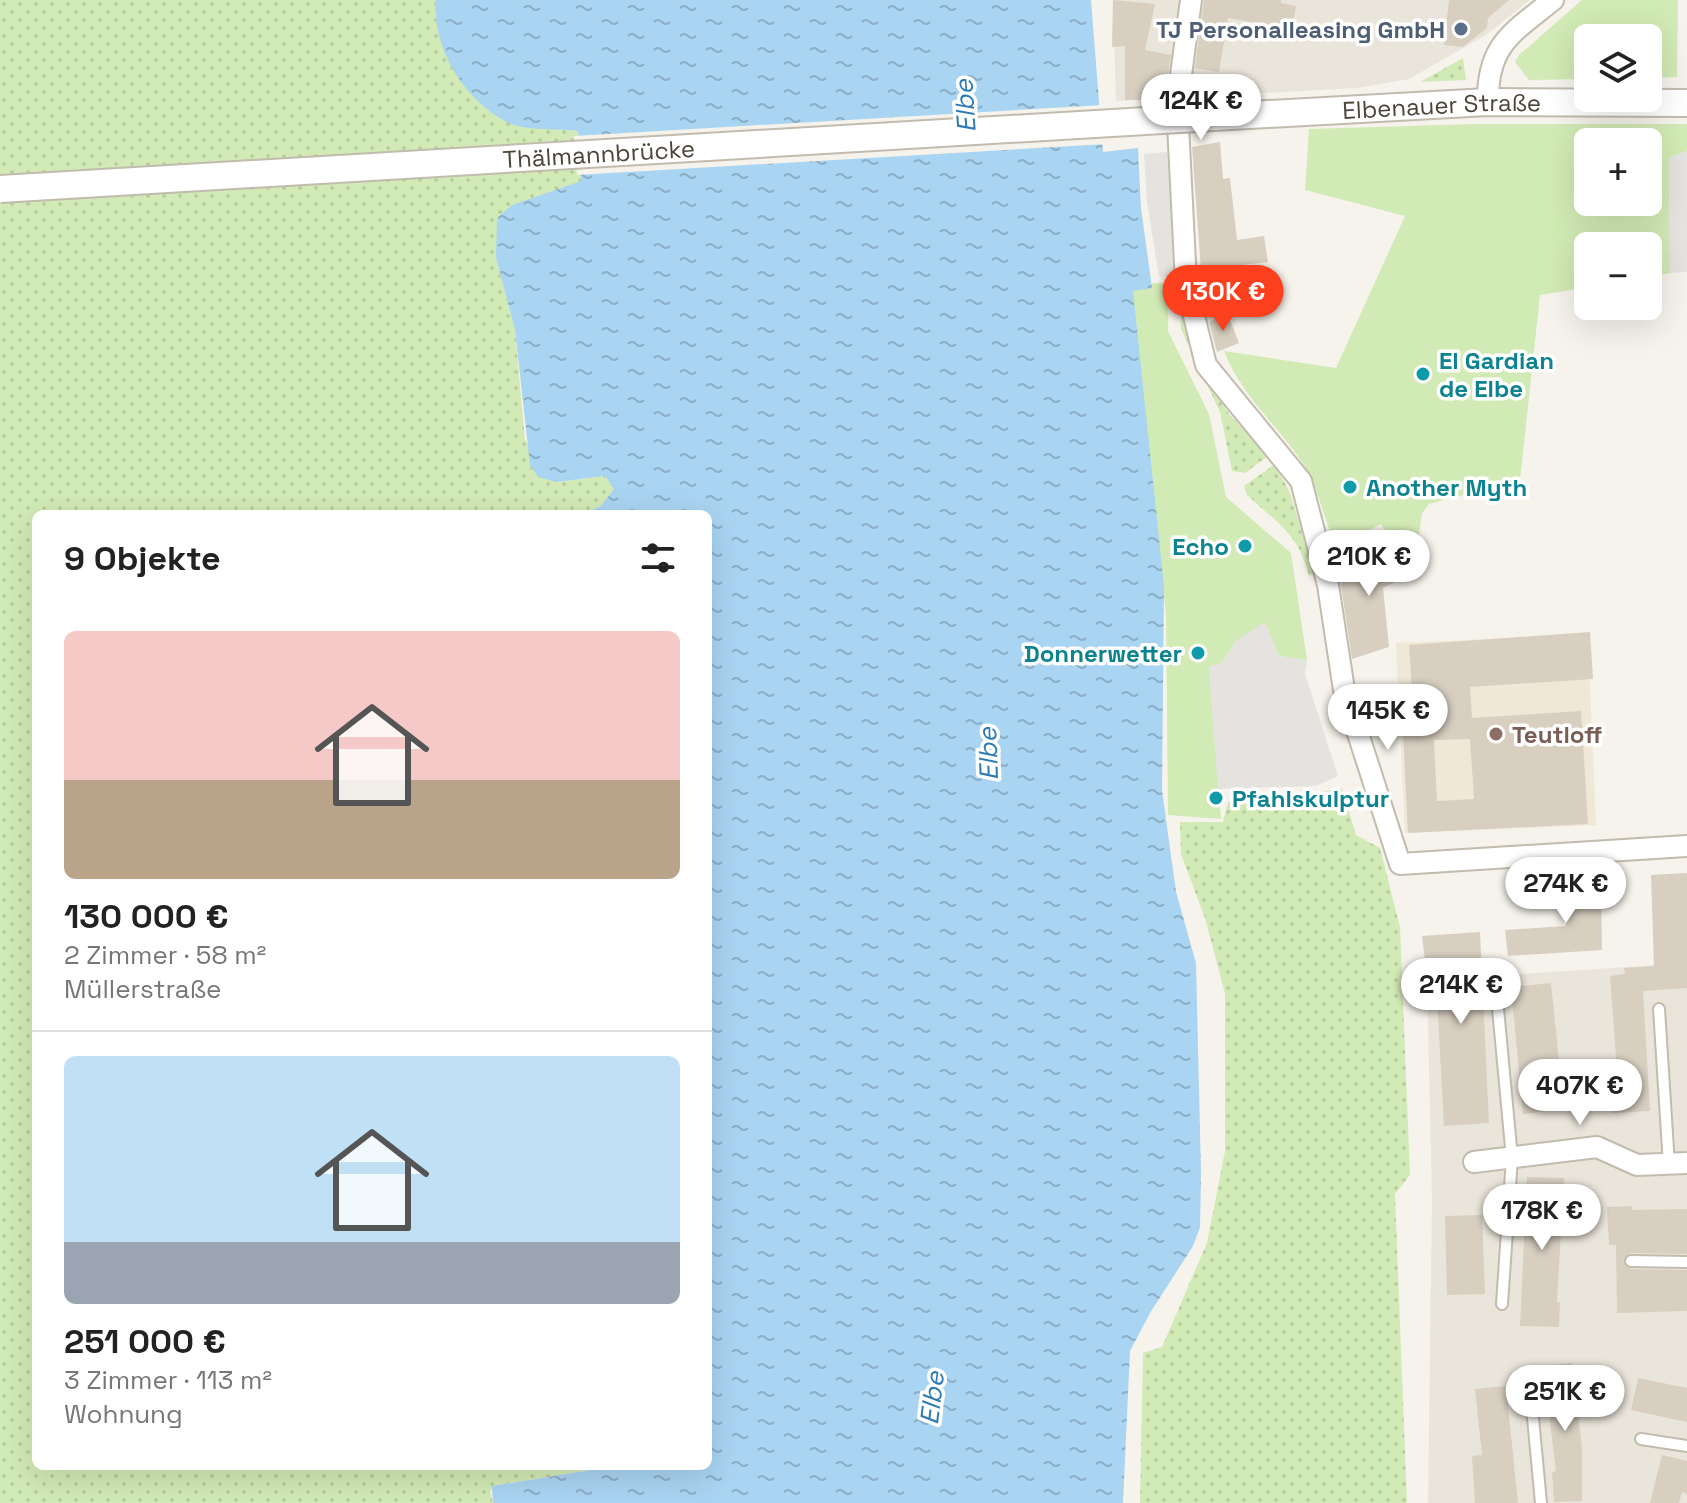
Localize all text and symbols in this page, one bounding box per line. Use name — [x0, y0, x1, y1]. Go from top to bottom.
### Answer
place label: TJ Personalleasing GmbH — [1156, 14, 1445, 45]
marker: TJ Personalleasing GmbH — [1452, 20, 1470, 38]
map controls — [1574, 24, 1662, 320]
button: layers — [1574, 24, 1662, 112]
pin: 124K € — [1136, 74, 1266, 142]
water label: Elbe — [946, 77, 984, 134]
text: 124K € — [1159, 83, 1243, 117]
street label: Elbenauer Straße — [1341, 86, 1541, 125]
button: + — [1574, 128, 1662, 216]
street label: Thälmannbrücke — [502, 132, 696, 175]
button: − — [1574, 232, 1662, 320]
pin: 130K € — [1158, 265, 1288, 333]
text: 130K € — [1181, 274, 1265, 308]
place label: El Gardian de Elbe — [1439, 345, 1554, 404]
marker: El Gardian de Elbe — [1414, 365, 1432, 383]
place label: Another Myth — [1366, 472, 1527, 503]
marker: Another Myth — [1341, 478, 1359, 496]
pin: 210K € — [1304, 530, 1434, 598]
place label: Echo — [1172, 531, 1229, 562]
icon: filters — [636, 536, 680, 580]
text: 9 Objekte — [64, 537, 221, 580]
marker: Echo — [1236, 537, 1254, 555]
text: 210K € — [1327, 539, 1411, 573]
place label: Donnerwetter — [1024, 638, 1182, 669]
marker: Donnerwetter — [1189, 644, 1207, 662]
icon: home — [300, 683, 444, 827]
pin: 145K € — [1323, 684, 1453, 752]
text: 145K € — [1346, 693, 1430, 727]
place label: Teutloff — [1512, 719, 1602, 750]
water label: Elbe — [970, 725, 1006, 781]
marker: Teutloff — [1487, 725, 1505, 743]
place label: Pfahlskulptur — [1232, 783, 1389, 814]
marker: Pfahlskulptur — [1207, 789, 1225, 807]
pin: 274K € — [1501, 857, 1631, 925]
text: 274K € — [1523, 866, 1609, 900]
text: 130 000 € — [64, 895, 229, 938]
text: 2 Zimmer · 58 m² — [64, 938, 266, 972]
pin: 214K € — [1396, 958, 1526, 1026]
text: 214K € — [1419, 967, 1503, 1001]
text: Müllerstraße — [64, 972, 221, 1006]
pin: 407K € — [1515, 1059, 1645, 1127]
text: 407K € — [1536, 1068, 1624, 1102]
icon: home — [300, 1108, 444, 1252]
pin: 178K € — [1477, 1184, 1607, 1252]
text: 178K € — [1501, 1193, 1583, 1227]
text: 251 000 € — [64, 1320, 226, 1363]
text: 3 Zimmer · 113 m² — [64, 1363, 272, 1397]
pin: 251K € — [1500, 1365, 1630, 1433]
water label: Elbe — [912, 1368, 952, 1426]
text: 251K € — [1524, 1374, 1606, 1408]
text: Wohnung — [64, 1397, 183, 1431]

